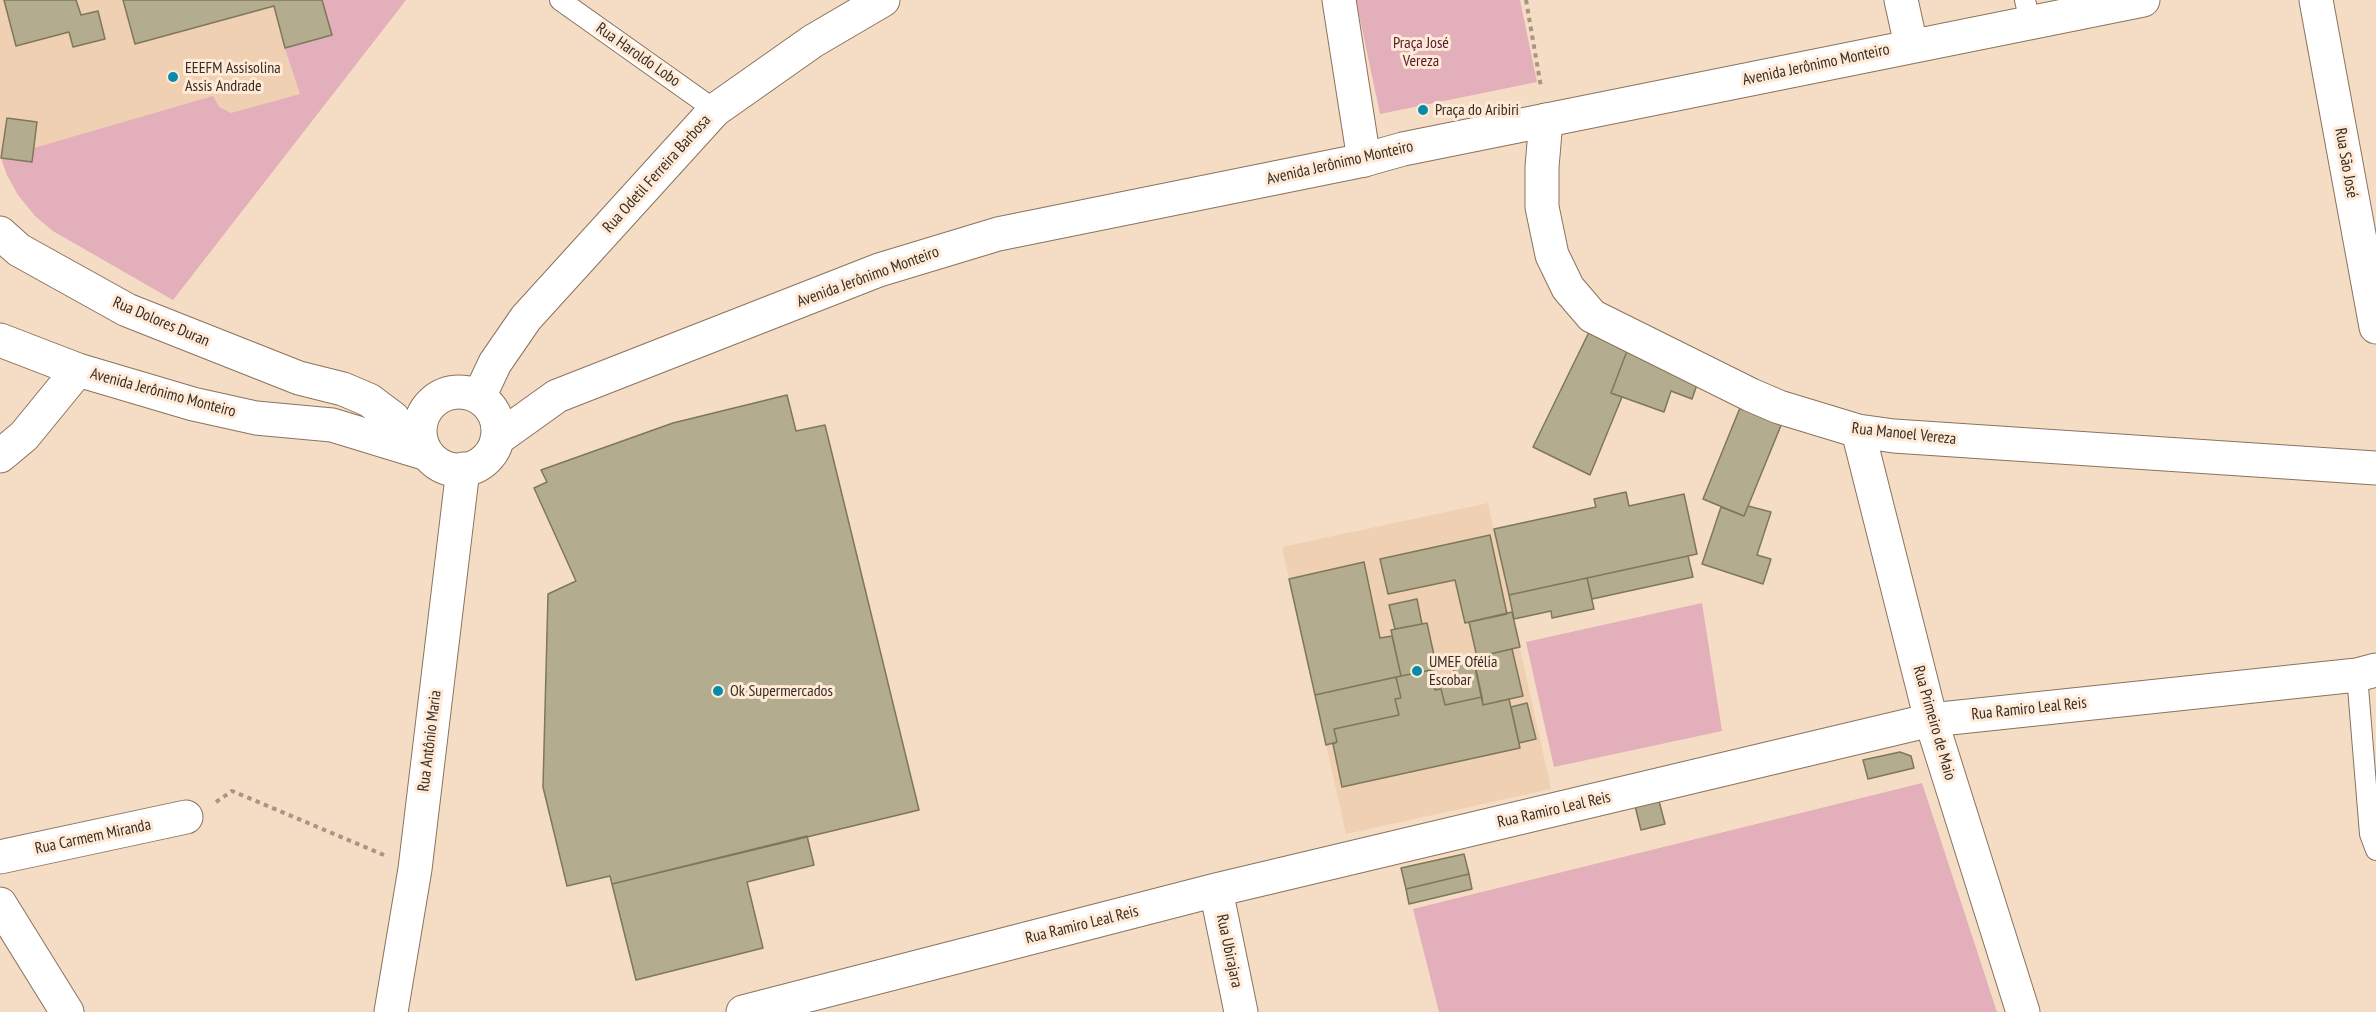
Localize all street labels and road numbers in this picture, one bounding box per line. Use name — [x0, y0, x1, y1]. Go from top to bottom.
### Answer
street label: Rua Haroldo Lobo — [592, 19, 684, 91]
street label: Avenida Jerônimo Monteiro — [1741, 40, 1891, 90]
street label: Rua Odetil Ferreira Barbosa — [599, 111, 715, 237]
street label: Rua São José — [2330, 126, 2362, 200]
street label: Avenida Jerônimo Monteiro — [1265, 137, 1415, 189]
street label: Avenida Jerônimo Monteiro — [794, 242, 942, 312]
street label: Rua Dolores Duran — [110, 293, 212, 351]
street label: Avenida Jerônimo Monteiro — [88, 364, 238, 422]
street label: Rua Manoel Vereza — [1851, 419, 1957, 449]
street label: Rua Primeiro de Maio — [1908, 664, 1960, 782]
street label: Rua Antônio Maria — [414, 689, 446, 793]
street label: Rua Ramiro Leal Reis — [1970, 693, 2088, 725]
street label: Rua Ramiro Leal Reis — [1495, 788, 1613, 832]
street label: Rua Carmem Miranda — [33, 815, 153, 859]
street label: Rua Ramiro Leal Reis — [1024, 902, 1140, 948]
street label: Rua Ubirajara — [1212, 913, 1246, 989]

